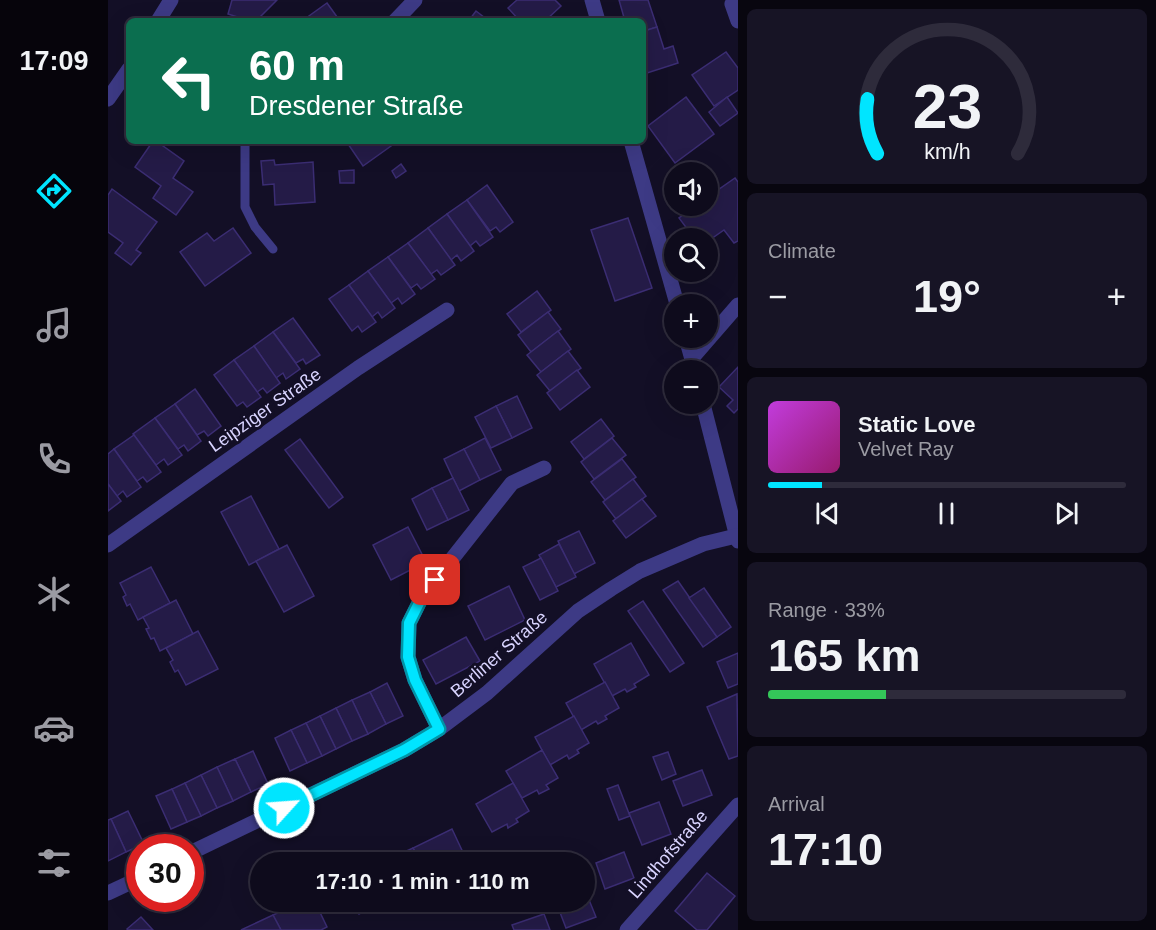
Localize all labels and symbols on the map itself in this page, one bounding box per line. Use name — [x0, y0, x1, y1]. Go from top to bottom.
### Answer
street label: Leipziger Straße — [205, 364, 325, 456]
pin — [409, 554, 460, 605]
street label: Berliner Straße — [447, 607, 551, 701]
position arrow — [252, 776, 316, 840]
street label: Lindhofstraße — [624, 806, 712, 902]
speed limit sign: 30 — [126, 834, 204, 912]

